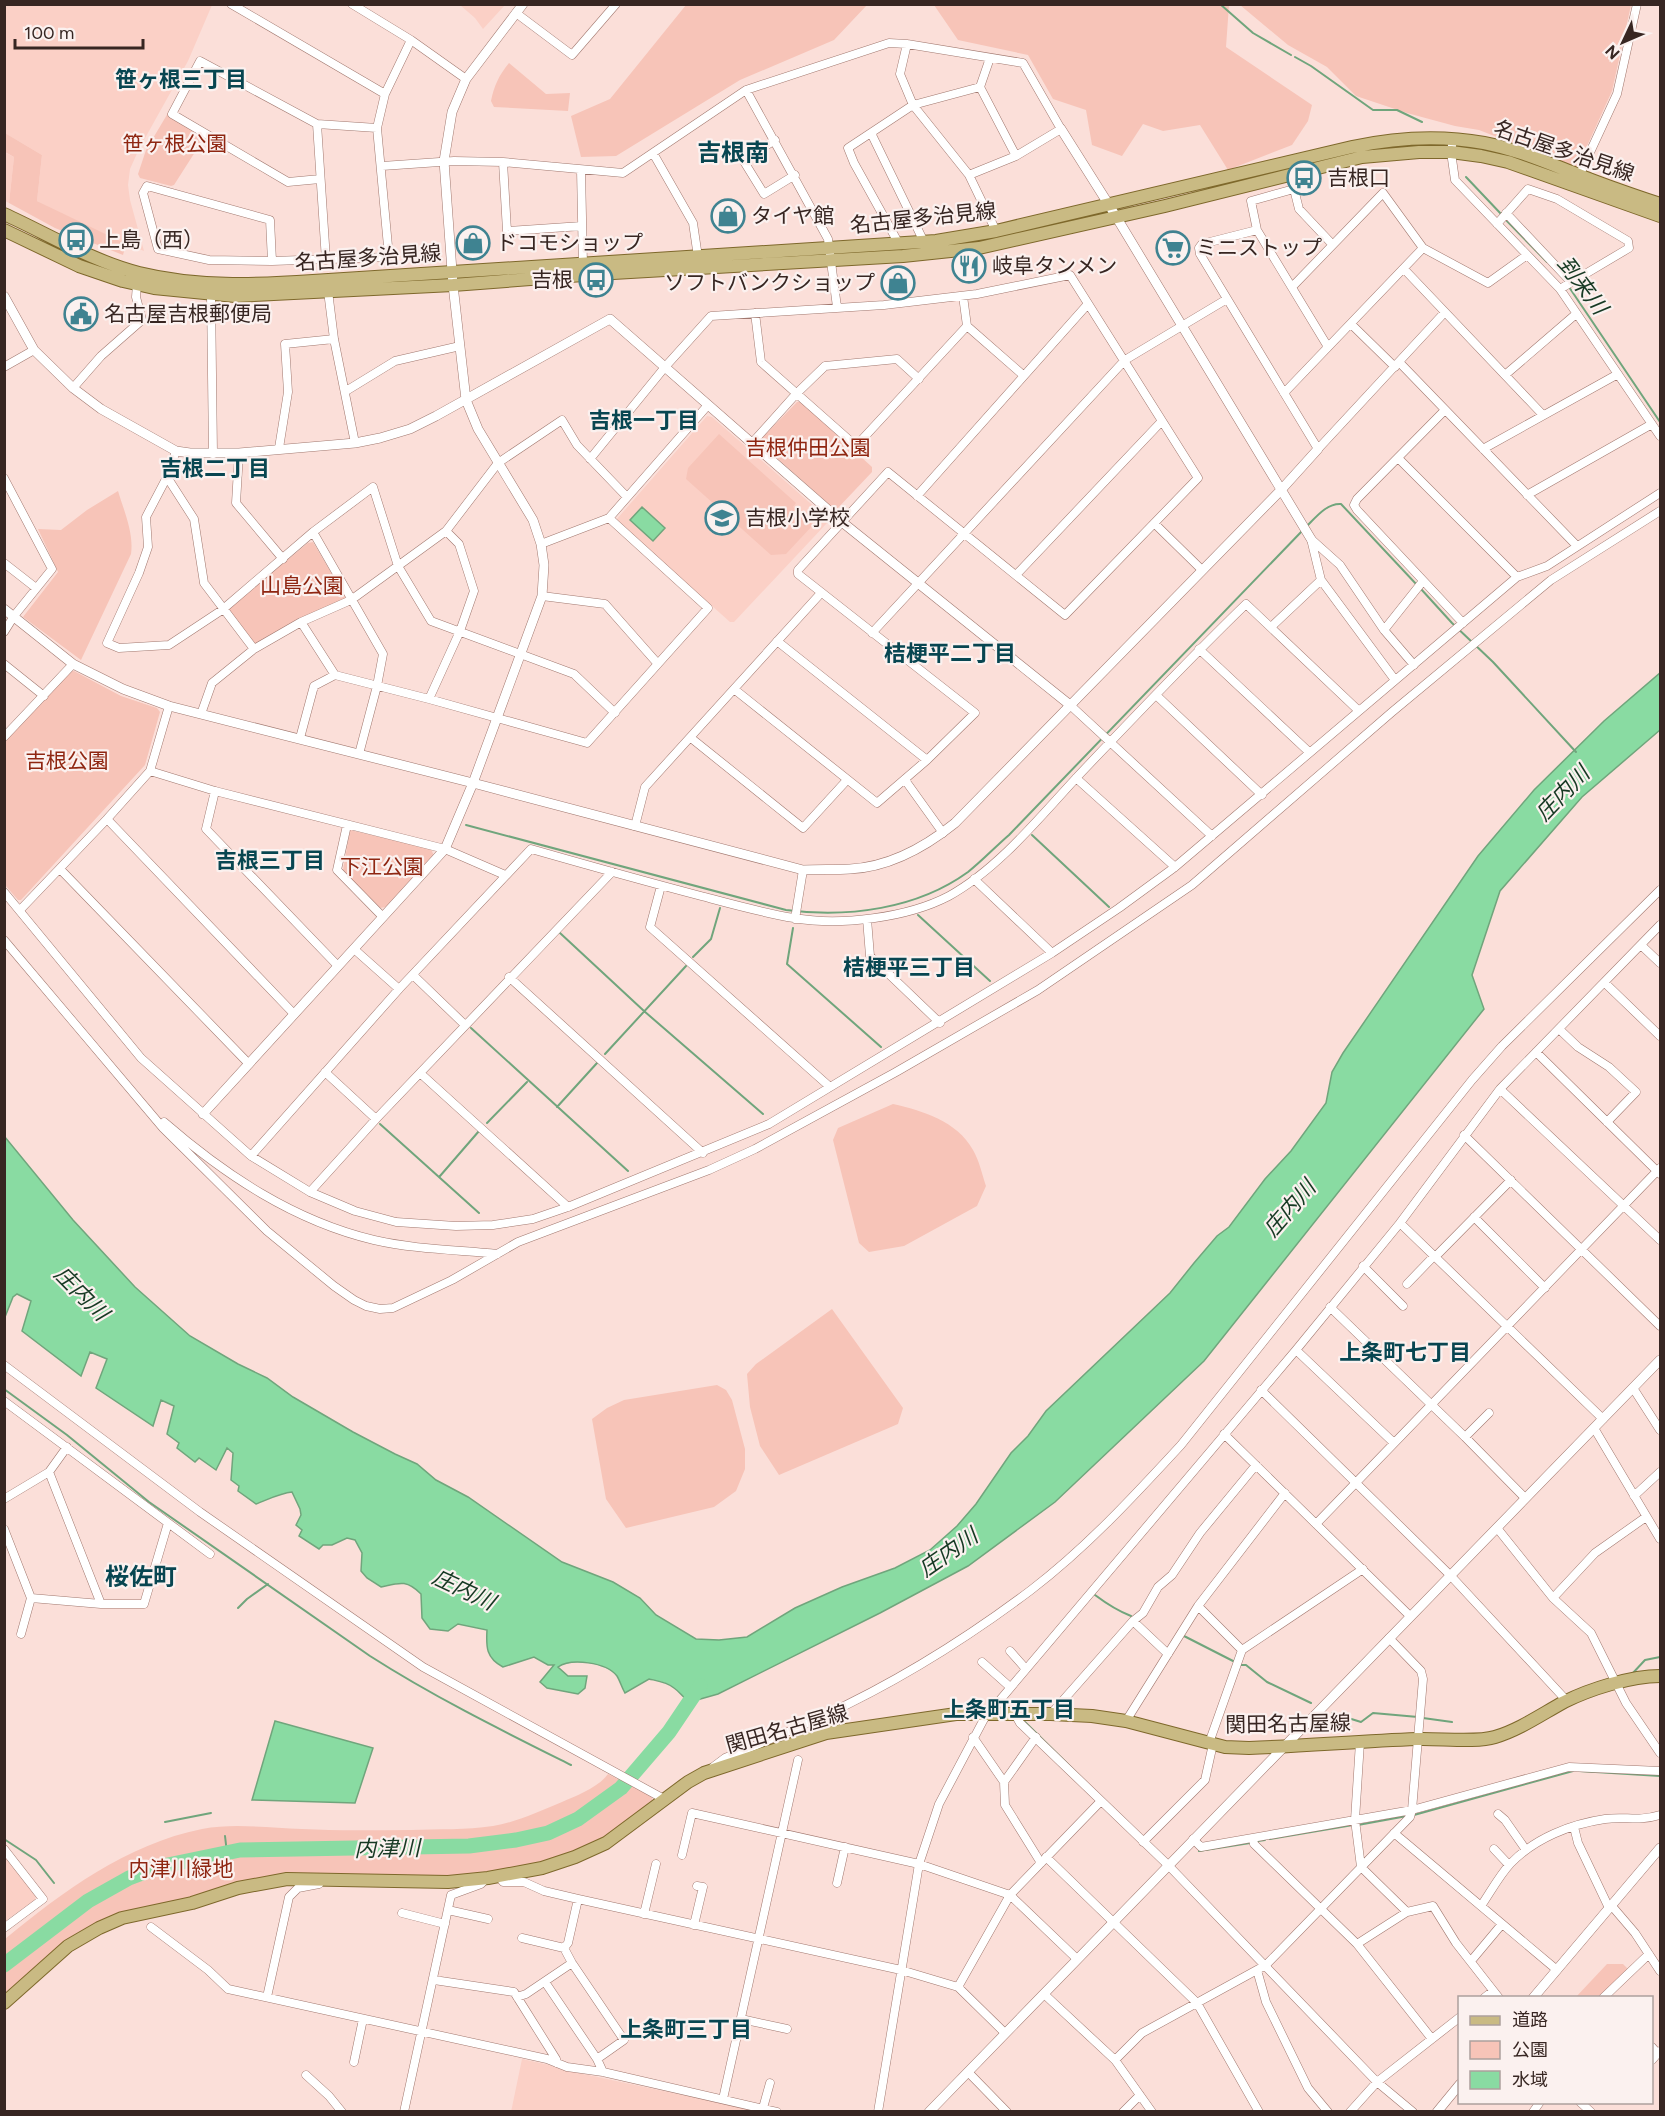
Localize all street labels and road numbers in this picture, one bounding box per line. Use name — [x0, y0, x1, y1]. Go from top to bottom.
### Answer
street label: 名古屋多治見線 — [1491, 115, 1638, 186]
street label: 名古屋多治見線 — [849, 197, 997, 238]
street label: 名古屋多治見線 — [294, 240, 442, 275]
street label: 関田名古屋線 — [723, 1699, 851, 1758]
street label: 関田名古屋線 — [1225, 1710, 1351, 1737]

